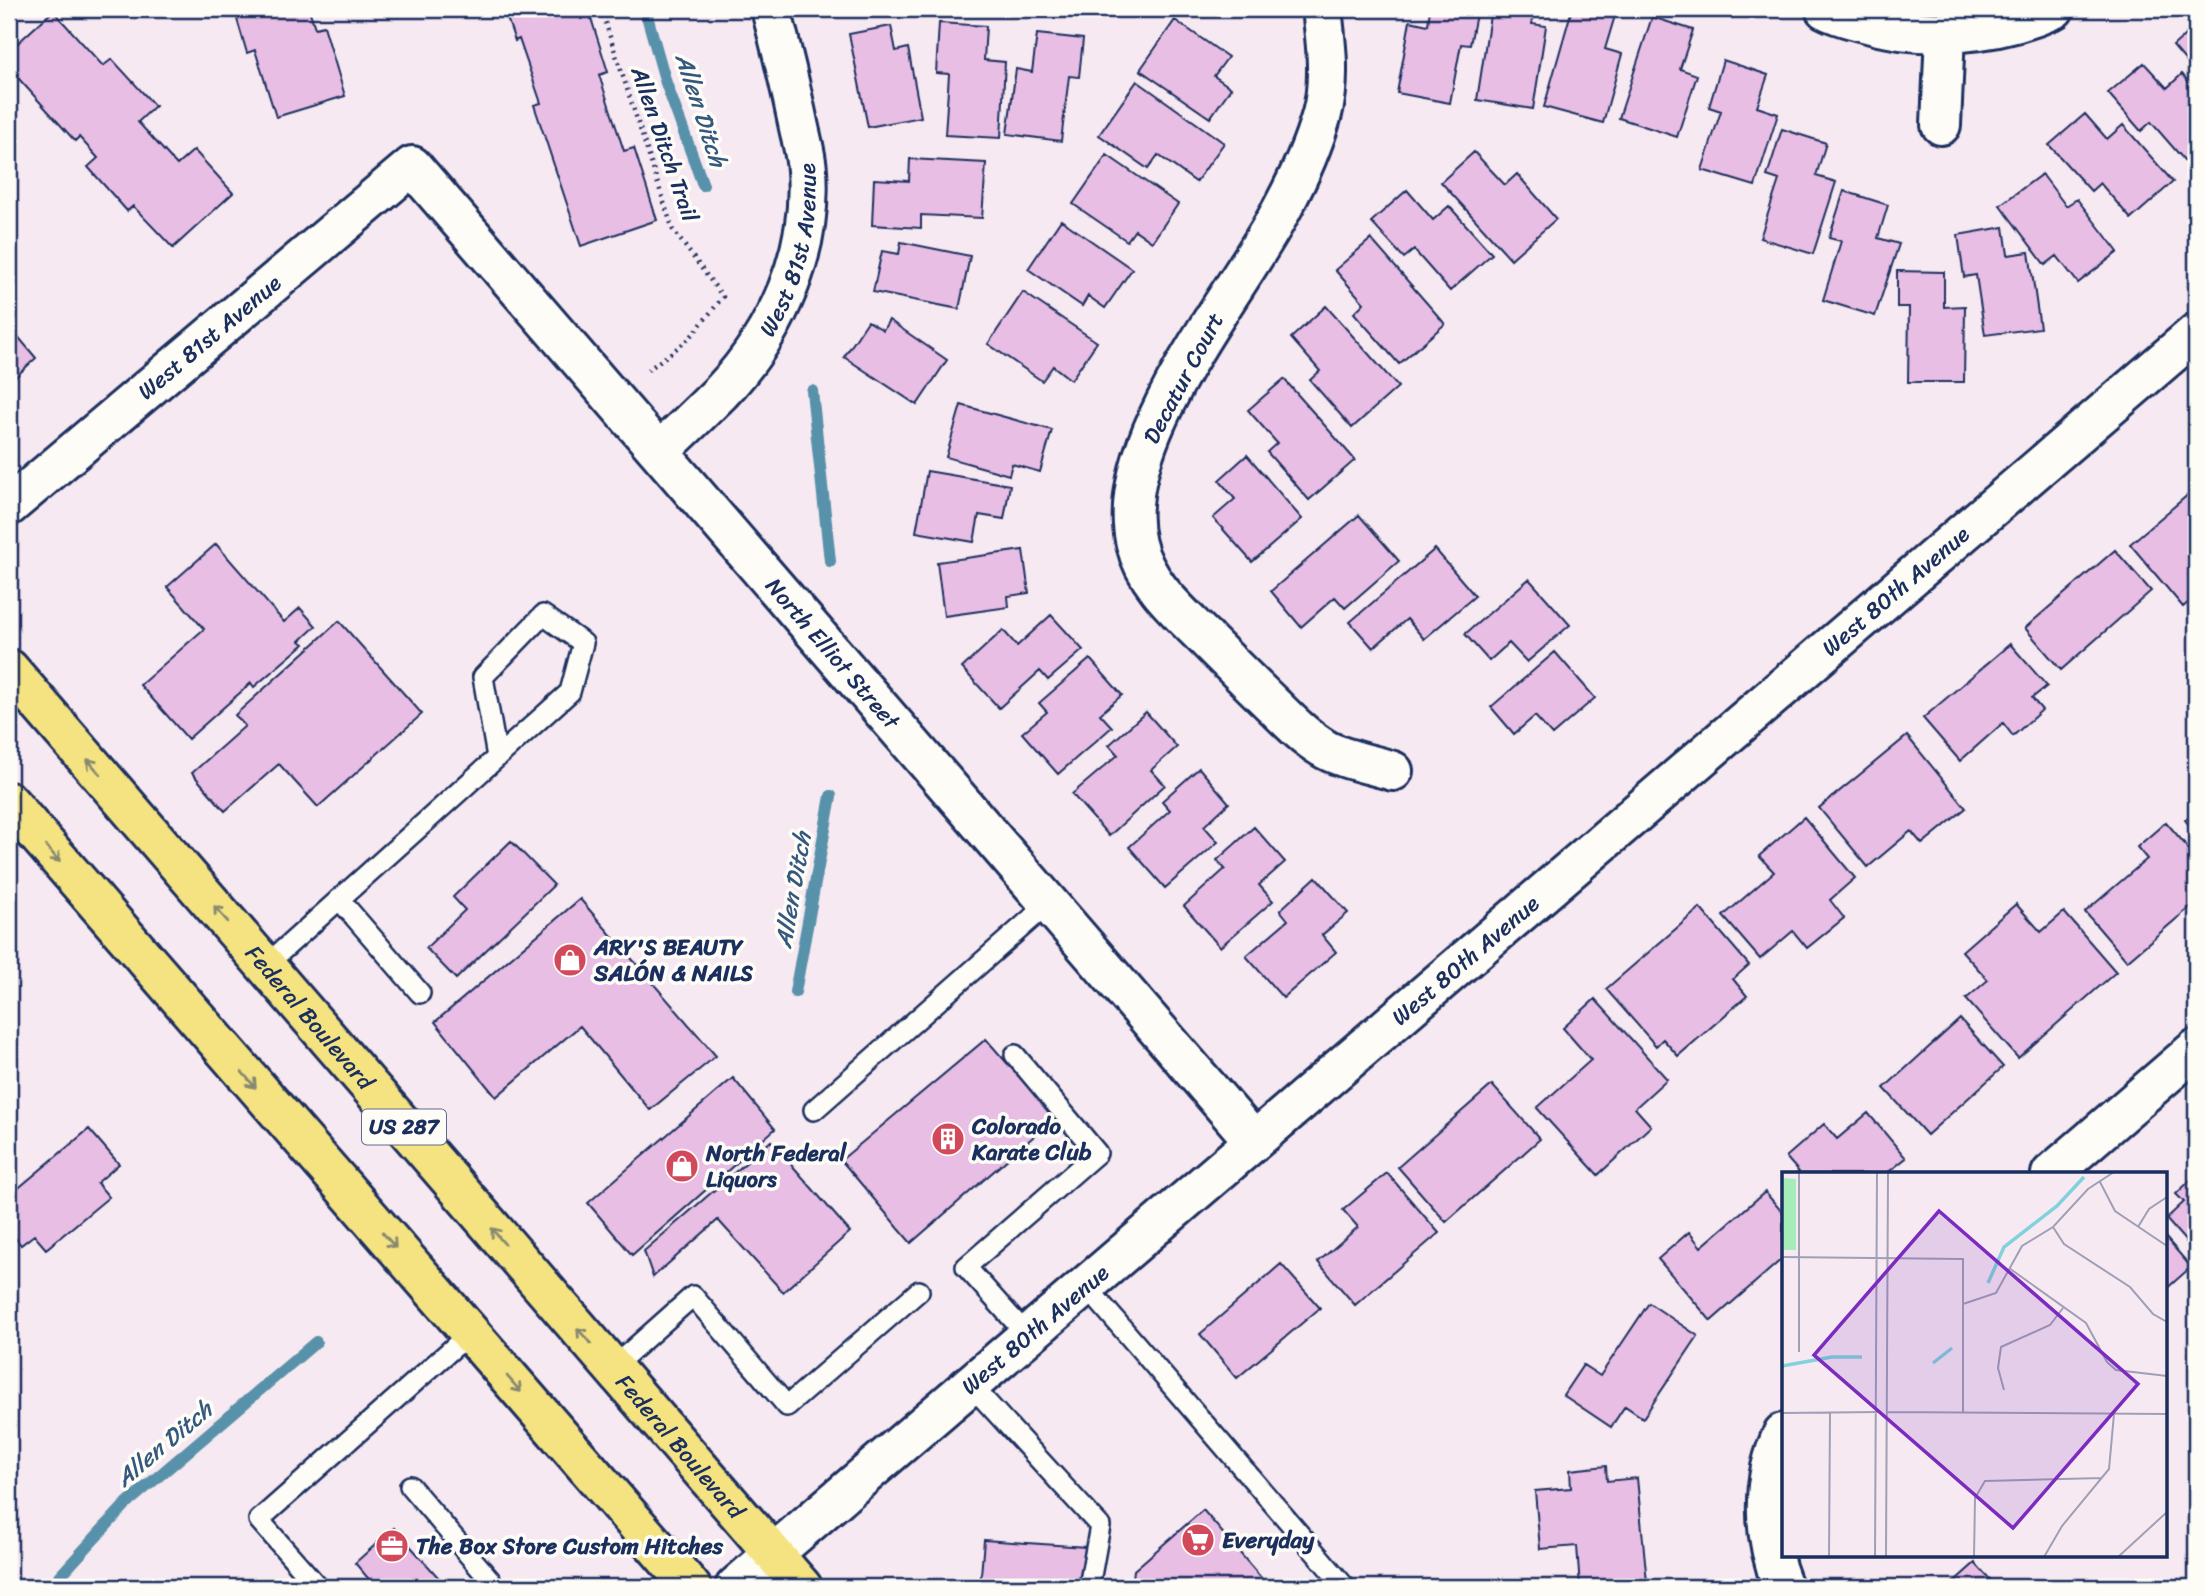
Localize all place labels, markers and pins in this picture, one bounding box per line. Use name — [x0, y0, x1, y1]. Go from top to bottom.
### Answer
place label: ARY'S BEAUTY SALÓN & NAILS — [593, 927, 754, 994]
shop icon: ARY'S BEAUTY SALÓN & NAILS — [551, 941, 589, 979]
place label: Colorado Karate Club — [971, 1106, 1092, 1173]
building icon: Colorado Karate Club — [929, 1120, 967, 1158]
place label: North Federal Liquors — [705, 1133, 848, 1200]
shop icon: North Federal Liquors — [663, 1147, 701, 1185]
place label: Everyday — [1222, 1520, 1315, 1561]
supermarket icon: Everyday — [1179, 1521, 1217, 1559]
place label: The Box Store Custom Hitches — [416, 1526, 724, 1567]
office icon: The Box Store Custom Hitches — [373, 1527, 411, 1565]

